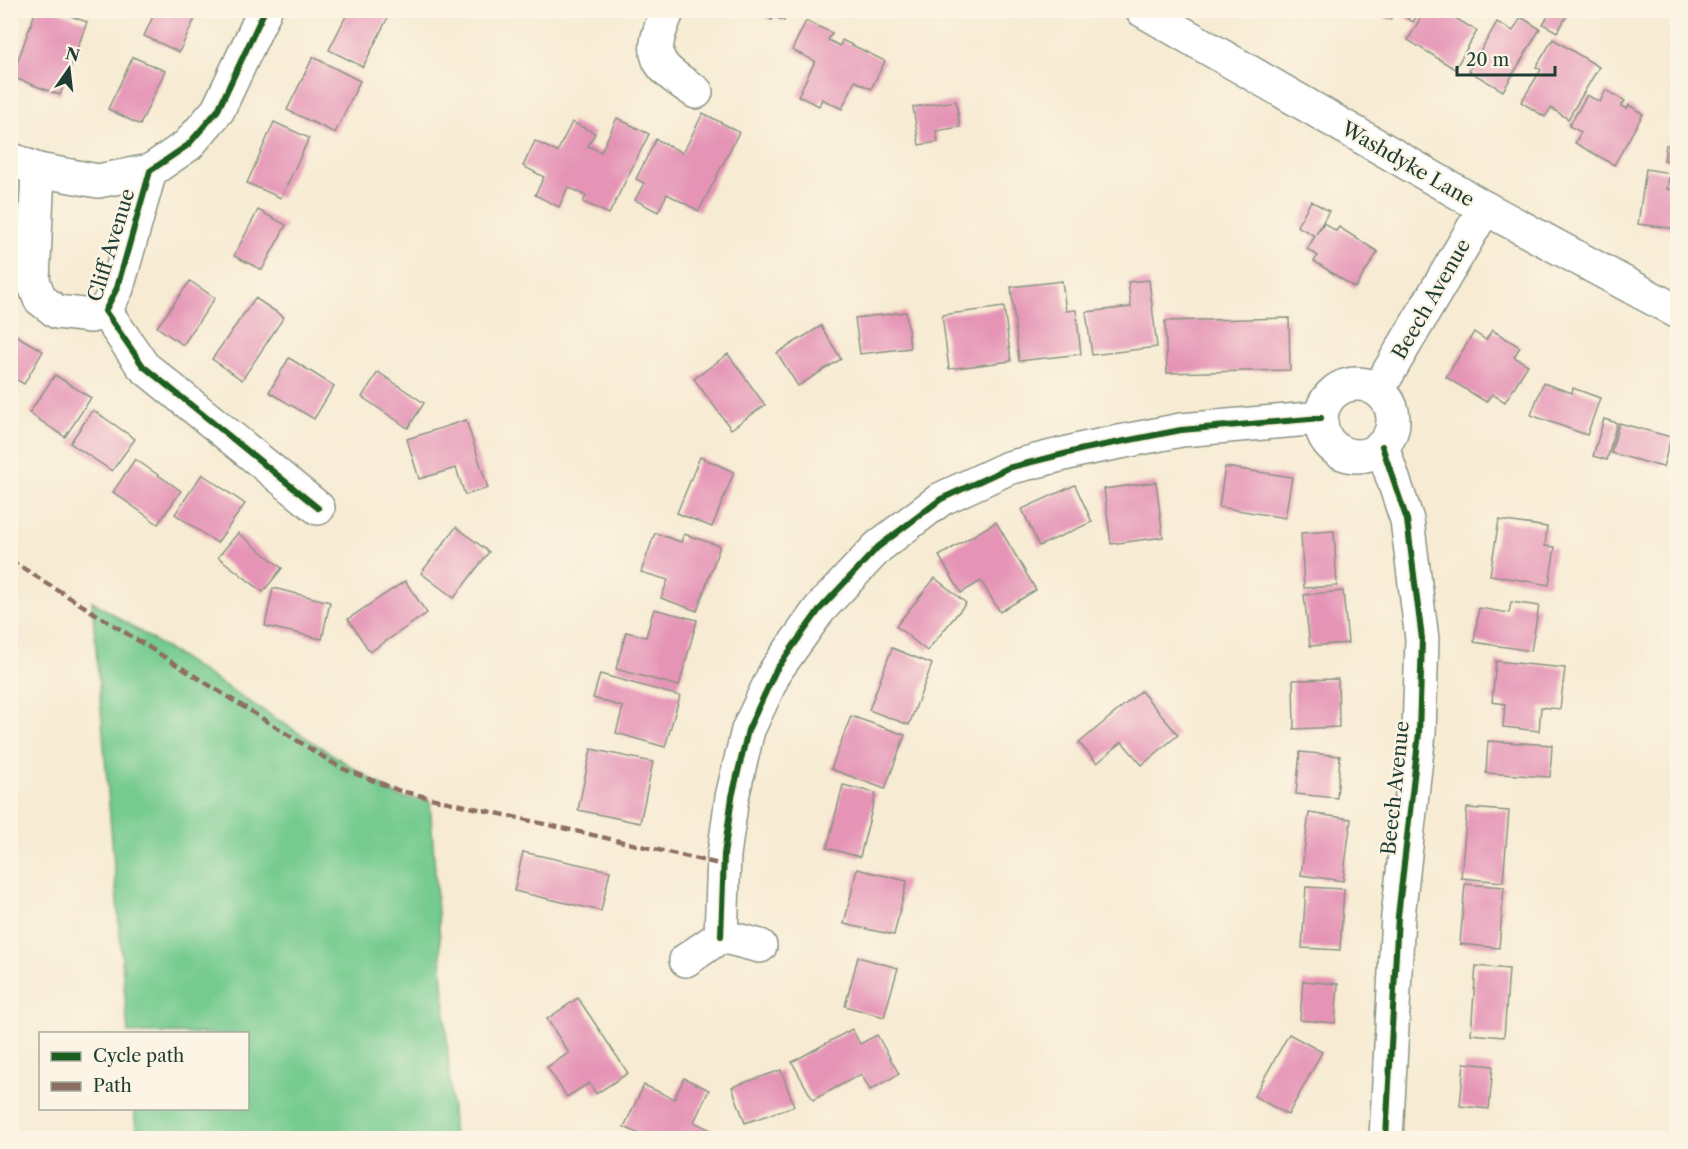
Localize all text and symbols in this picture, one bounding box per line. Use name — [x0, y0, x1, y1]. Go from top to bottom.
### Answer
north arrow — [39, 39, 99, 99]
scale bar — [1457, 39, 1554, 77]
text: N — [63, 43, 82, 66]
text: 20 m — [1466, 49, 1510, 71]
street label: Washdyke Lane — [1336, 116, 1479, 212]
street label: Cliff Avenue — [82, 186, 140, 304]
street label: Beech Avenue — [1387, 235, 1475, 363]
street label: Beech Avenue — [1376, 720, 1414, 856]
legend — [39, 1032, 249, 1110]
text: Cycle path — [93, 1045, 184, 1067]
text: Path — [93, 1075, 132, 1097]

